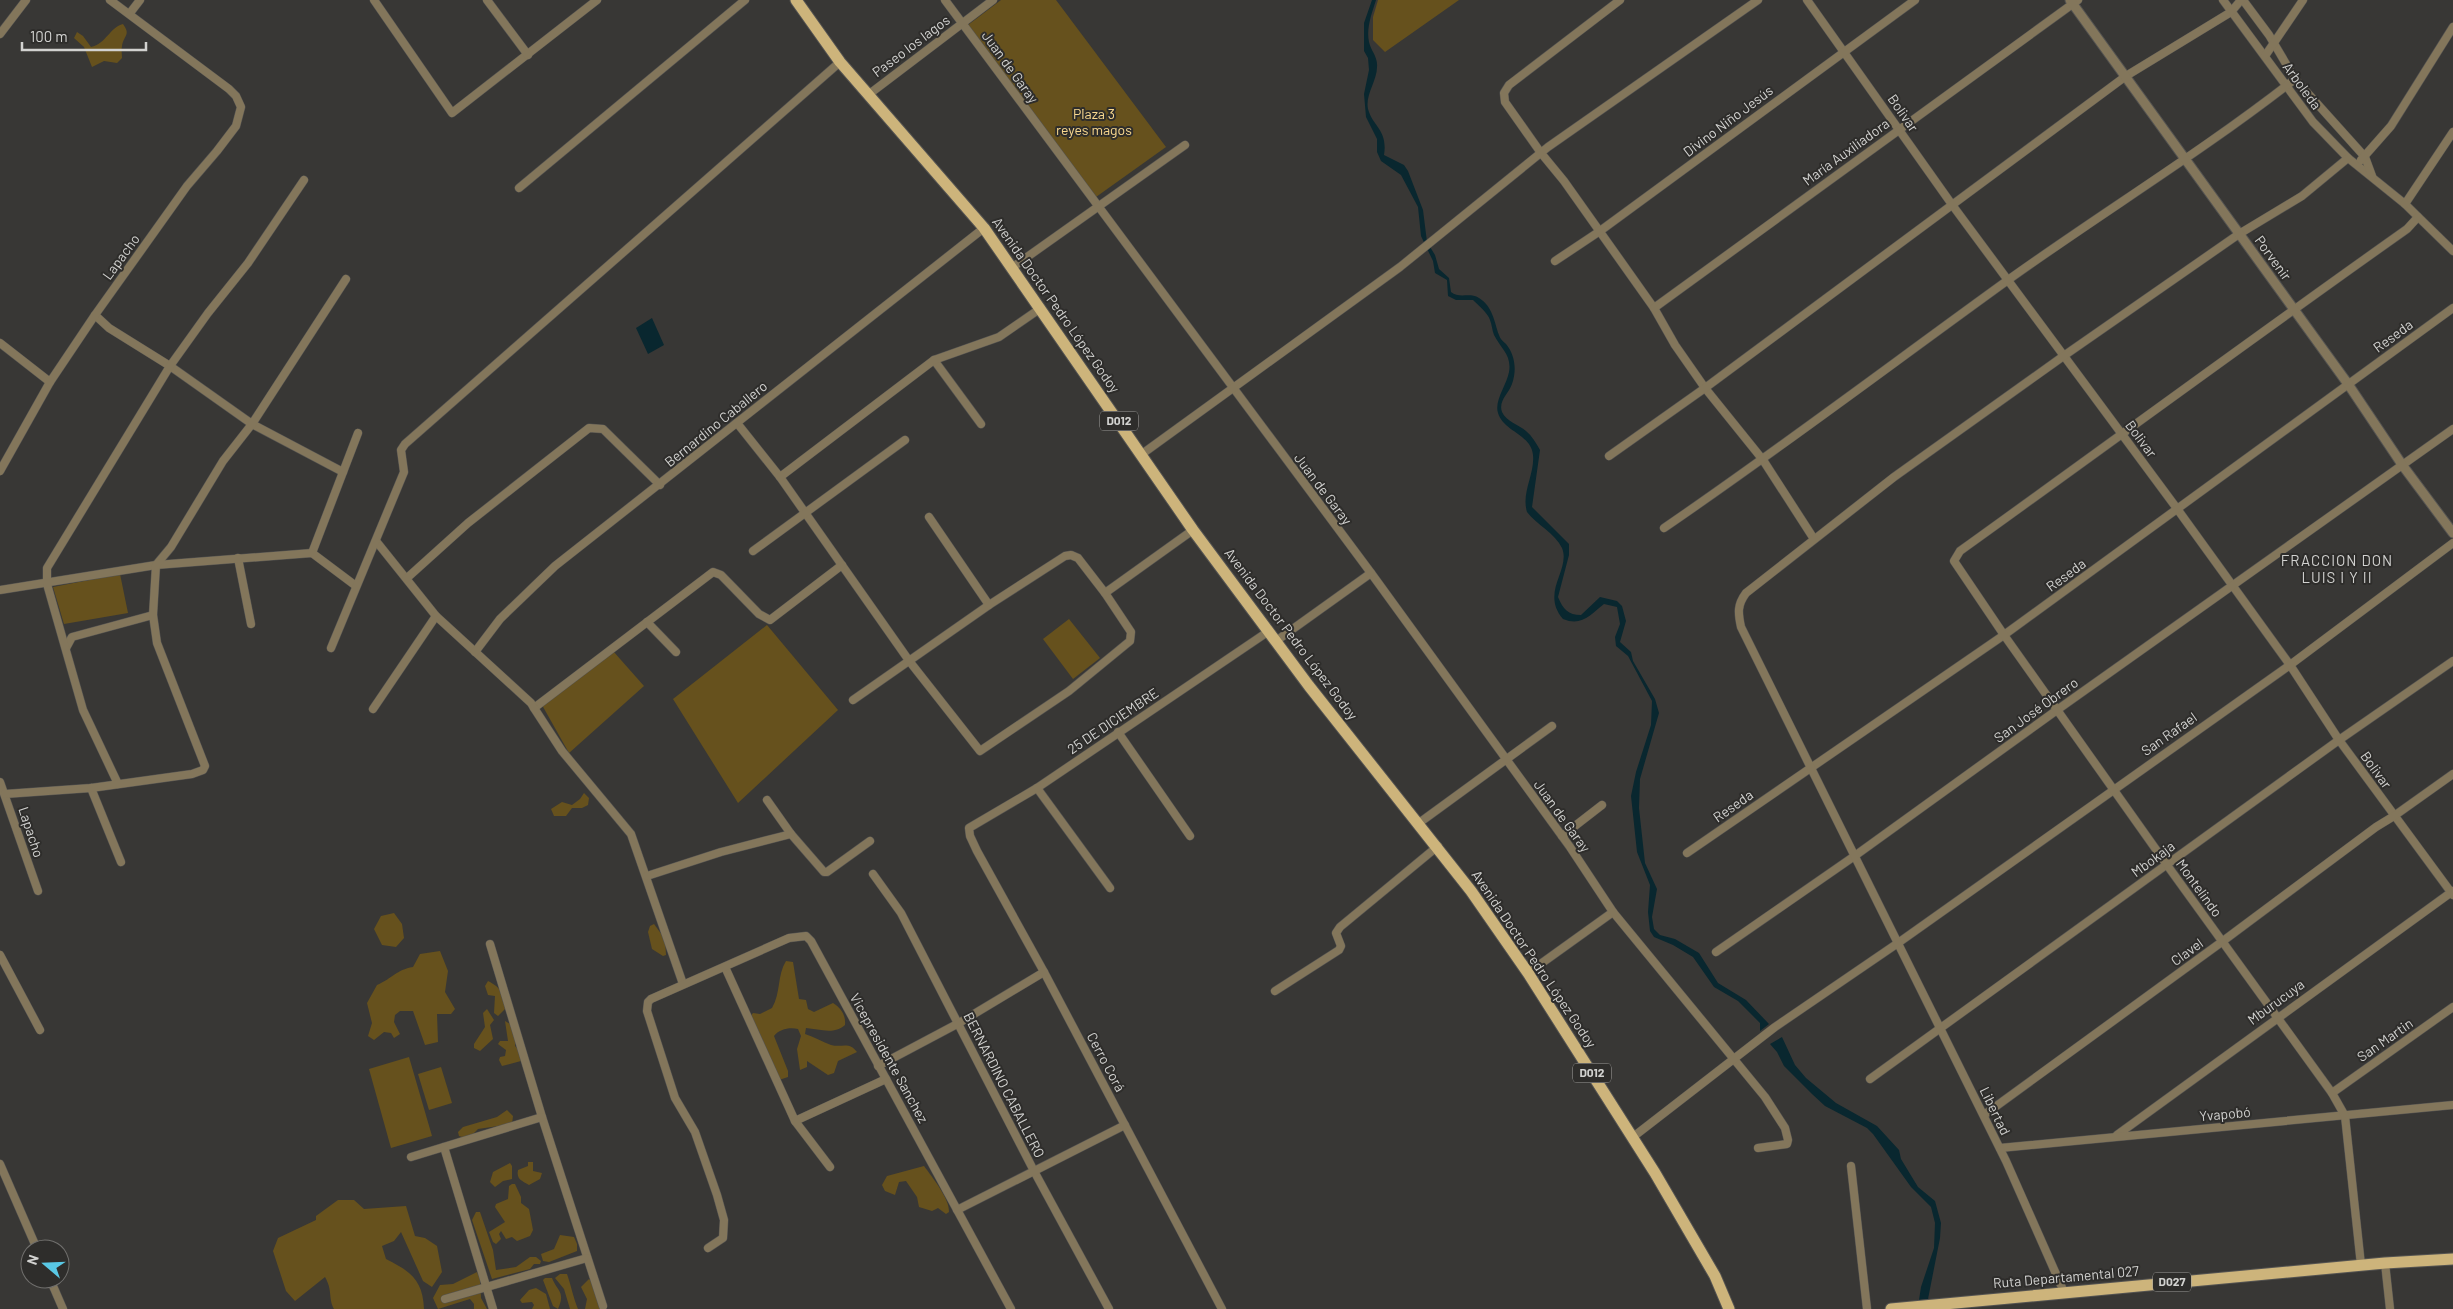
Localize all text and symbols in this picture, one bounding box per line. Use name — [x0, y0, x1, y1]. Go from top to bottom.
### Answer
street label: Paseo los lagos — [869, 11, 953, 80]
scale bar — [22, 20, 146, 52]
text: 100 m — [30, 27, 68, 45]
street label: Juan de Garay — [978, 27, 1043, 107]
street label: Arboleda — [2280, 59, 2325, 113]
street label: Divino Niño Jesús — [1680, 81, 1776, 160]
street label: Bolivar — [1884, 91, 1922, 135]
park label: Plaza 3 reyes magos — [1056, 105, 1132, 138]
street label: María Auxiliadora — [1799, 114, 1892, 189]
street label: Avenida Doctor Pedro López Godoy — [989, 214, 1124, 396]
street label: Lapacho — [98, 231, 143, 283]
street label: Porvenir — [2251, 232, 2295, 283]
street label: Reseda — [2370, 316, 2416, 356]
street label: Bernardino Caballero — [661, 377, 770, 470]
road number: D012 — [1100, 412, 1138, 431]
street label: Bolivar — [2122, 417, 2161, 461]
street label: Juan de Garay — [1291, 450, 1356, 528]
street label: Avenida Doctor Pedro López Godoy — [1221, 545, 1362, 723]
district label: FRACCION DON LUIS I Y II — [2281, 551, 2393, 586]
street label: Reseda — [2043, 555, 2089, 595]
street label: San José Obrero — [1990, 673, 2081, 746]
street label: 25 DE DICIEMBRE — [1064, 684, 1161, 757]
street label: San Rafael — [2138, 708, 2200, 759]
street label: Bolivar — [2357, 748, 2396, 792]
street label: Juan de Garay — [1530, 776, 1595, 856]
street label: Reseda — [1709, 786, 1756, 825]
street label: Lapacho — [15, 804, 48, 859]
street label: Mbokaja — [2128, 837, 2178, 880]
street label: Montelindo — [2173, 856, 2226, 920]
street label: Avenida Doctor Pedro López Godoy — [1469, 867, 1601, 1051]
street label: Clavel — [2167, 934, 2206, 969]
street label: Mburucuya — [2244, 975, 2307, 1028]
street label: Vicepresidente Sanchez — [847, 990, 932, 1126]
street label: BERNARDINO CABALLERO — [960, 1009, 1049, 1160]
street label: San Martin — [2353, 1014, 2416, 1065]
street label: Cerro Corá — [1084, 1029, 1129, 1094]
road number: D012 — [1573, 1064, 1611, 1082]
street label: Libertad — [1976, 1084, 2014, 1138]
street label: Yvapobó — [2199, 1103, 2251, 1124]
north arrow — [20, 1239, 70, 1289]
text: N — [23, 1252, 42, 1267]
street label: Ruta Departamental 027 — [1992, 1262, 2140, 1291]
road number: D027 — [2153, 1272, 2191, 1291]

